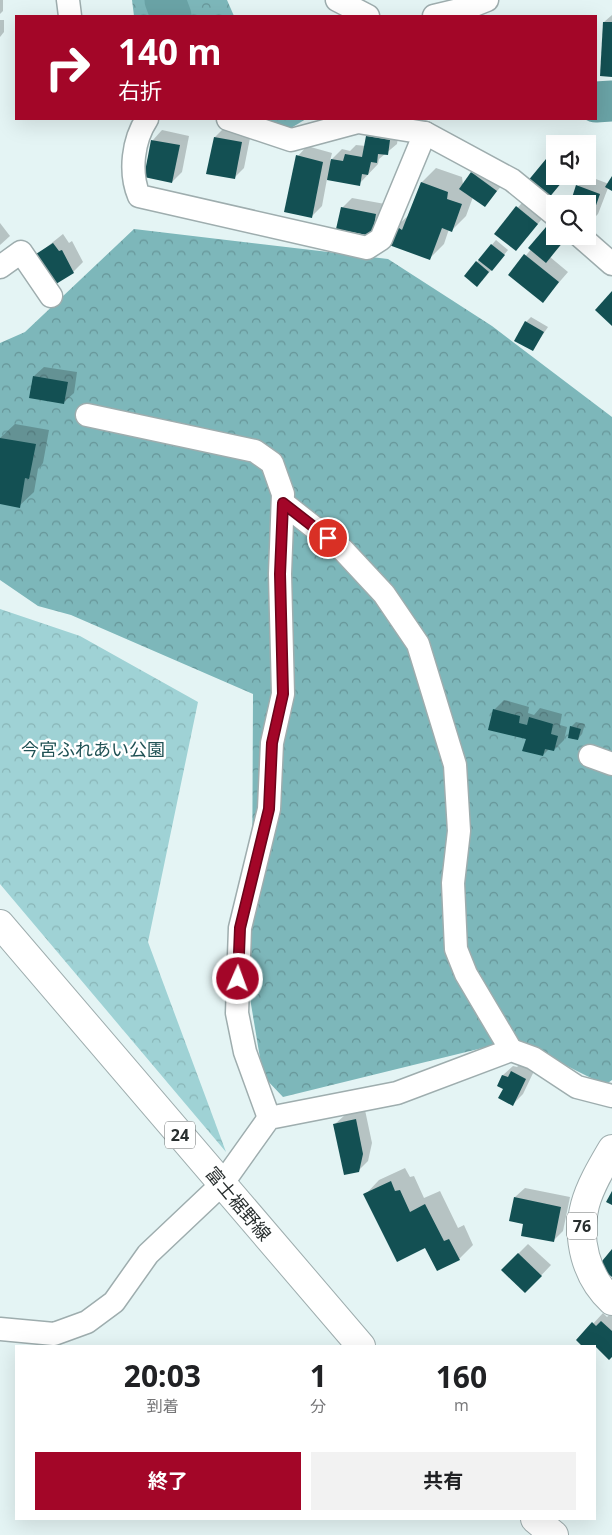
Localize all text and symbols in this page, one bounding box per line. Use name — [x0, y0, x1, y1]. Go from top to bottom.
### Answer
text: 140 m — [118, 28, 222, 75]
icon: right — [35, 35, 100, 100]
text: 右折 — [118, 75, 162, 105]
map controls — [546, 135, 596, 245]
button: sound — [546, 135, 596, 185]
button: search — [546, 195, 596, 245]
pin — [307, 517, 349, 559]
icon: arrive — [314, 524, 342, 552]
park label: 今宮ふれあい公園 — [21, 737, 165, 761]
position arrow — [211, 952, 263, 1004]
road number: 24 — [165, 1122, 195, 1148]
street label: 富士裾野線 — [201, 1161, 277, 1246]
road number: 76 — [567, 1212, 597, 1240]
text: 20:03 — [124, 1355, 201, 1396]
text: 1 — [310, 1355, 327, 1396]
text: 160 — [436, 1356, 487, 1397]
text: m — [454, 1394, 469, 1416]
text: 到着 — [146, 1395, 178, 1417]
text: 分 — [310, 1395, 326, 1417]
button: 終了 — [35, 1452, 301, 1510]
button: 共有 — [311, 1452, 576, 1510]

